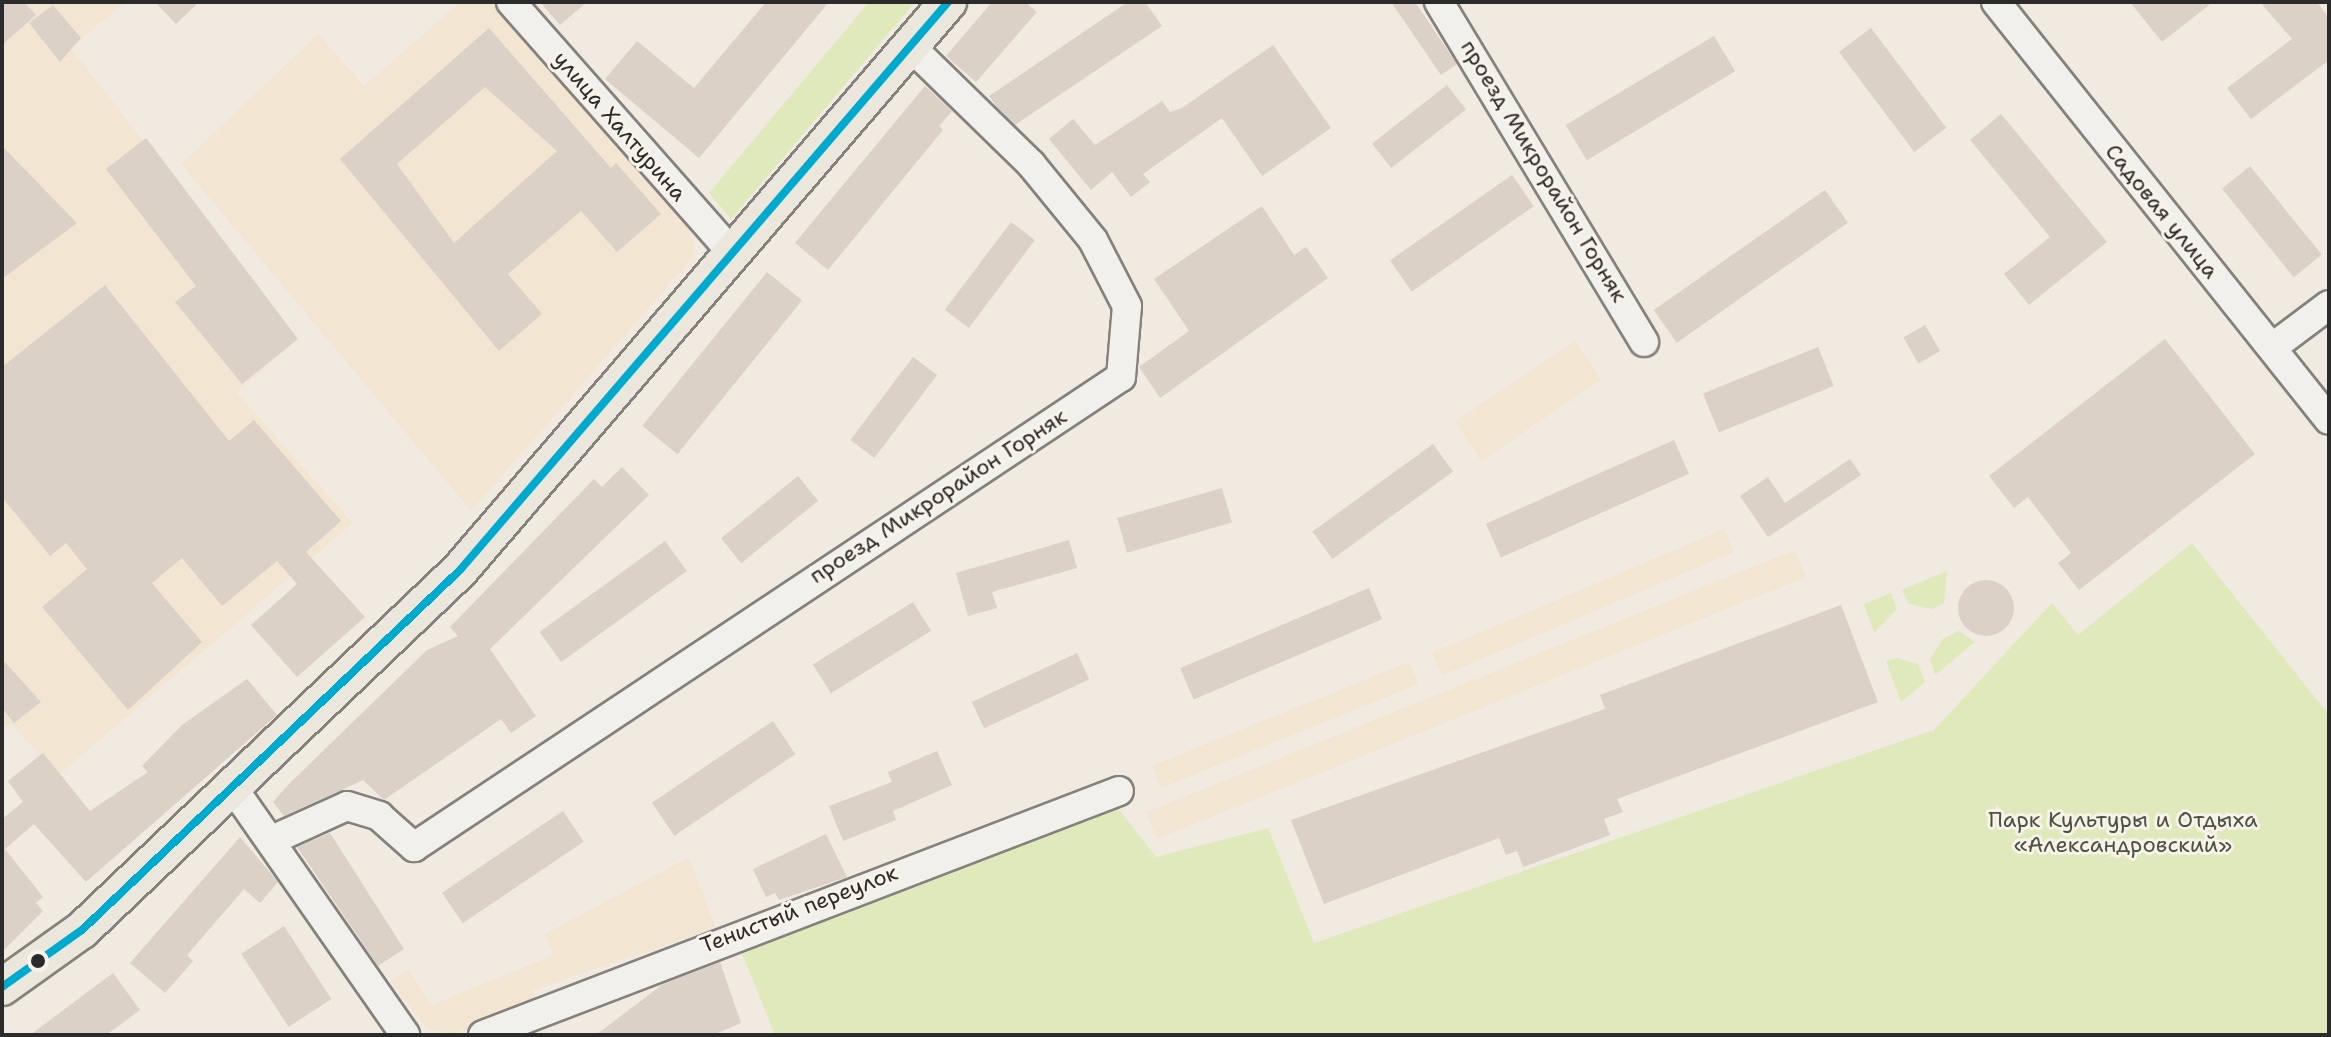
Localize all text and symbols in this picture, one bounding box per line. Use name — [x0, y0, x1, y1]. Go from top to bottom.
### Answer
street label: проезд Микрорайон Горняк — [1455, 35, 1633, 307]
street label: улица Халтурина — [548, 46, 692, 206]
street label: Садовая улица — [2100, 138, 2224, 284]
street label: проезд Микрорайон Горняк — [805, 403, 1071, 589]
park label: Парк Культуры и Отдыха «Александровский» — [1988, 806, 2258, 858]
street label: Тенистый переулок — [697, 859, 901, 959]
unlabelled marker — [30, 953, 46, 969]

